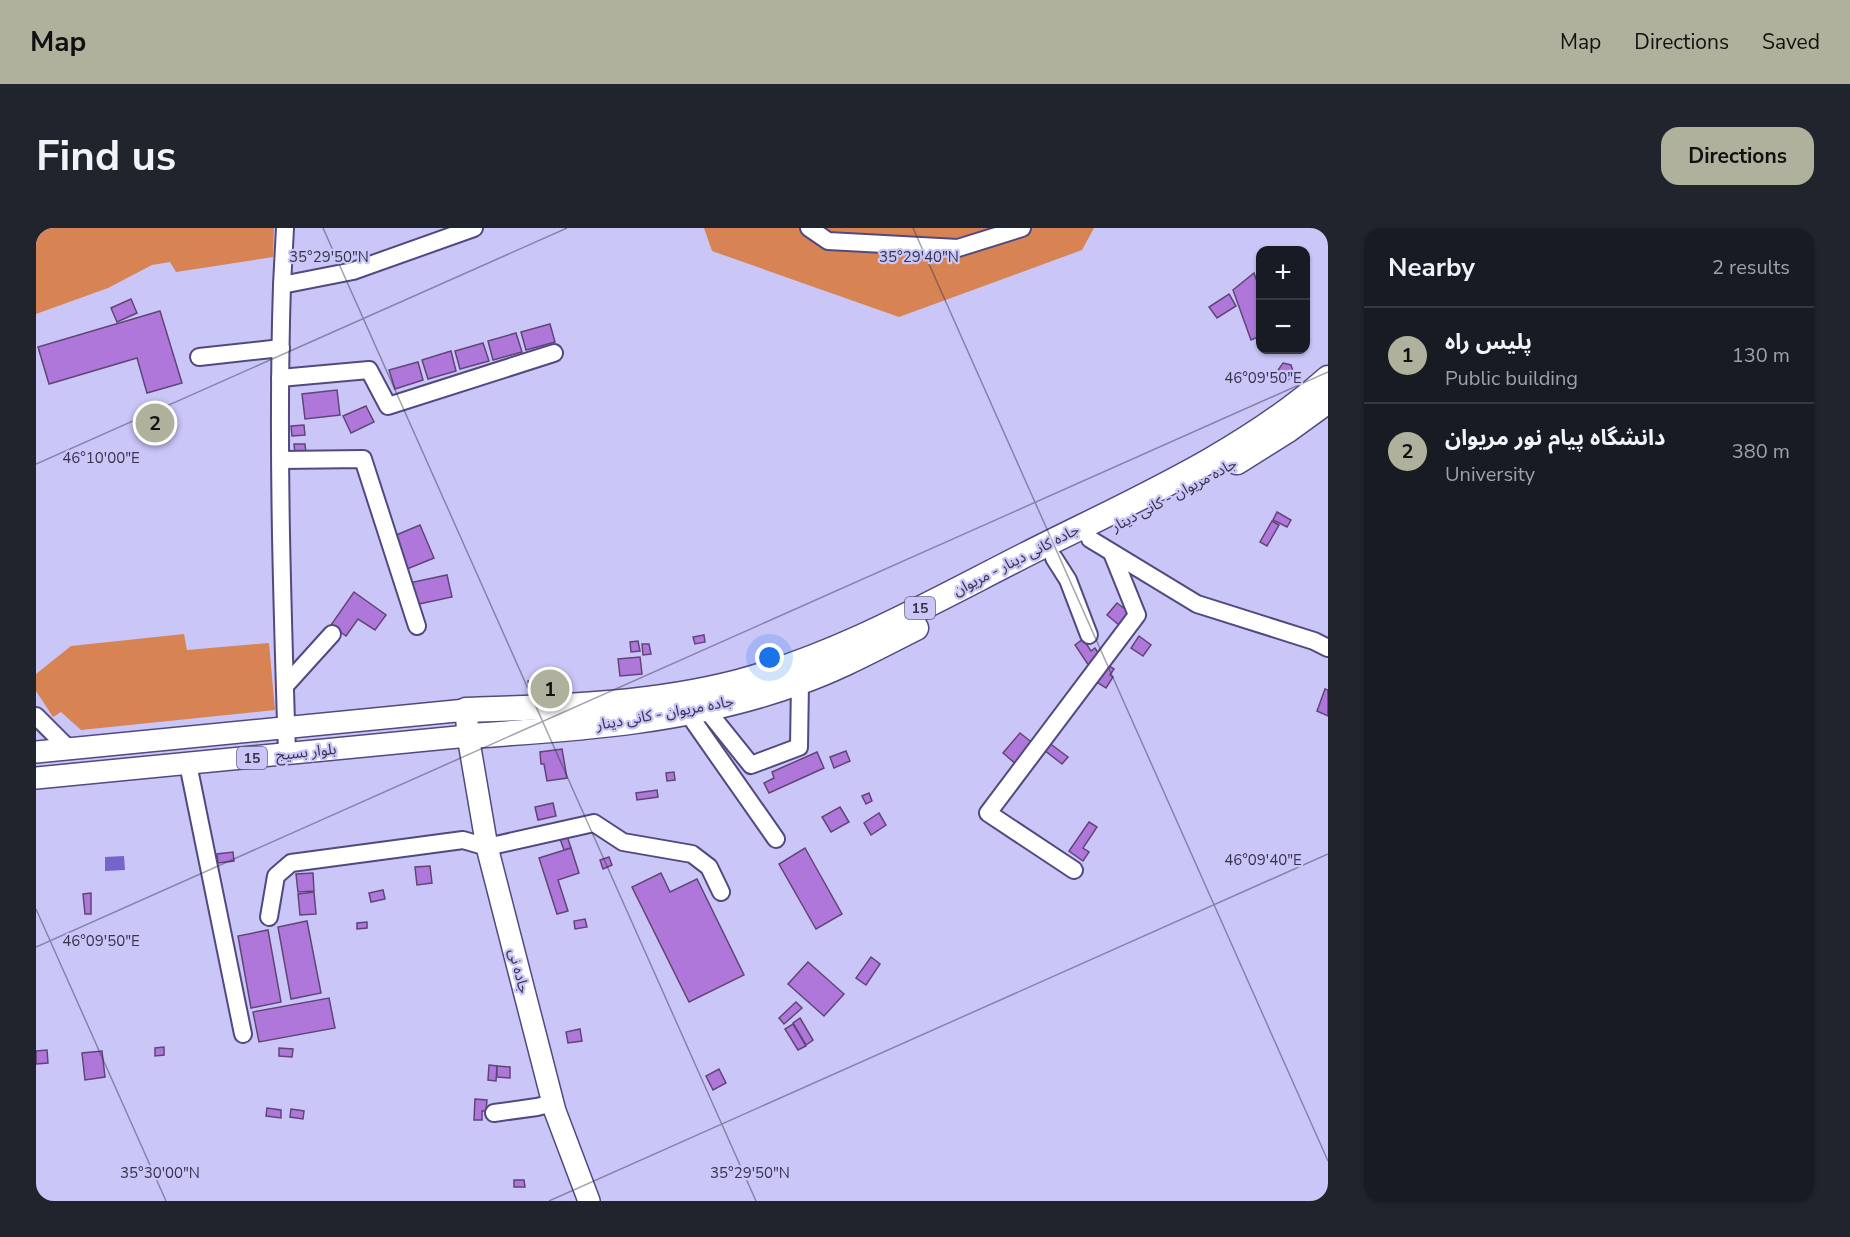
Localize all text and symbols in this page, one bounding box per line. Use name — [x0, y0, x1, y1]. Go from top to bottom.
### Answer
text: Map — [30, 23, 86, 61]
text: Map — [1560, 28, 1601, 56]
text: Directions — [1634, 28, 1729, 56]
text: Saved — [1762, 28, 1820, 56]
button: Directions — [1661, 127, 1814, 185]
text: Find us — [36, 128, 176, 185]
map controls — [1256, 246, 1310, 354]
button: + — [1256, 246, 1310, 300]
text: 35°29'50"N — [289, 247, 369, 267]
text: 35°29'40"N — [879, 247, 959, 267]
text: Nearby — [1388, 250, 1475, 285]
text: 2 results — [1712, 254, 1790, 281]
button: − — [1256, 300, 1310, 354]
text: پلیس راه — [1445, 327, 1532, 357]
text: 1 — [1402, 342, 1414, 369]
text: 130 m — [1732, 342, 1790, 369]
text: Public building — [1445, 365, 1578, 392]
text: 46°09'50"E — [1224, 368, 1302, 388]
pin: 2 — [136, 400, 174, 446]
text: دانشگاه پیام نور مریوان — [1445, 423, 1665, 453]
text: 2 — [1402, 438, 1414, 465]
text: 380 m — [1732, 438, 1790, 465]
text: 46°10'00"E — [62, 448, 140, 468]
street label: جاده مریوان - کانی دینار — [1107, 453, 1240, 537]
text: University — [1445, 461, 1535, 488]
street label: جاده کانی دینار - مریوان — [949, 519, 1083, 601]
road number: 15 — [905, 597, 935, 619]
your location — [755, 643, 784, 672]
pin: 1 — [530, 666, 570, 712]
street label: جاده مریوان - کانی دینار — [594, 691, 735, 735]
street label: بلوار بسیج — [275, 739, 337, 767]
road number: 15 — [237, 747, 267, 769]
text: 46°09'40"E — [1224, 850, 1302, 870]
text: 46°09'50"E — [62, 931, 140, 951]
street label: جاده نی — [504, 947, 534, 996]
text: 35°30'00"N — [120, 1163, 200, 1183]
text: 35°29'50"N — [710, 1163, 790, 1183]

